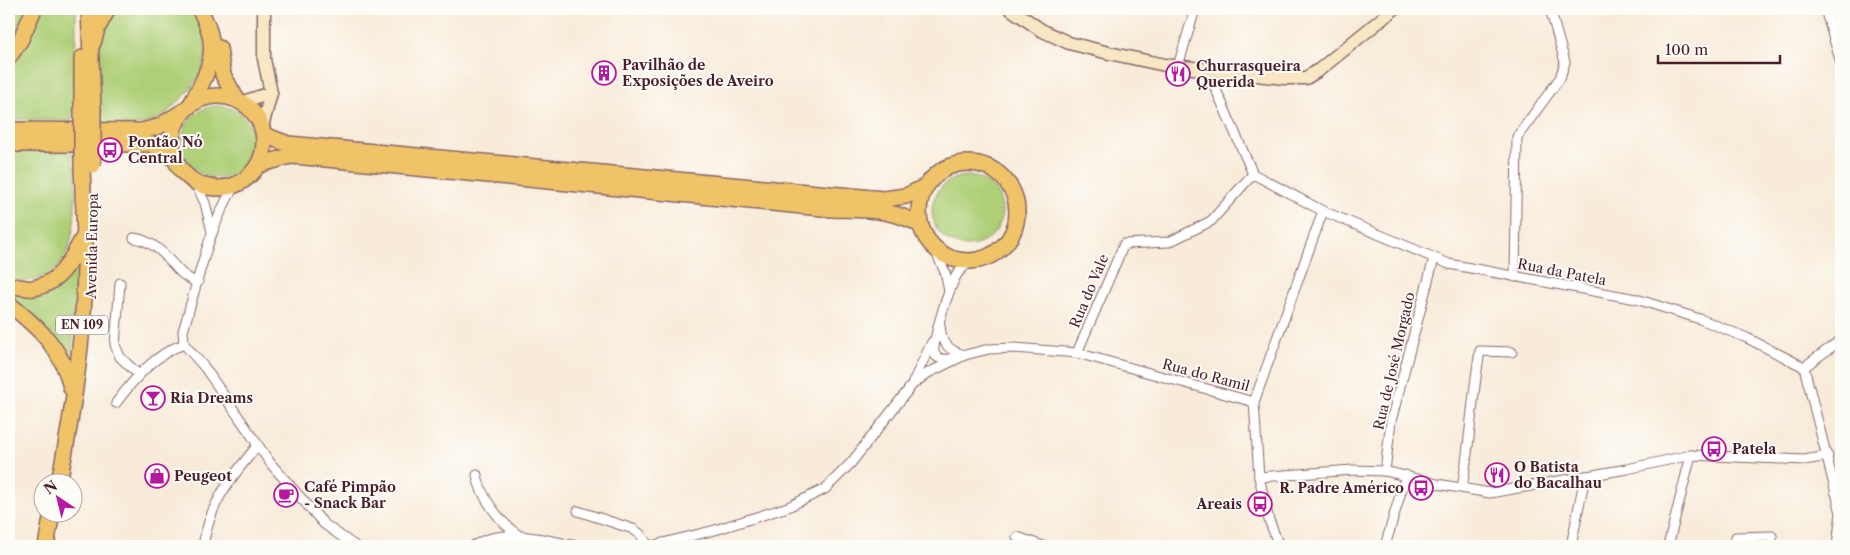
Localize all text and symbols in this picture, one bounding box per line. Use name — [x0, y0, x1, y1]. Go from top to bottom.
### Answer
scale bar — [1658, 32, 1780, 64]
text: 100 m — [1665, 40, 1708, 59]
place label: Pavilhão de Exposições de Aveiro — [622, 56, 774, 90]
place label: Churrasqueira Querida — [1196, 57, 1302, 91]
building icon: Pavilhão de Exposições de Aveiro — [591, 60, 617, 86]
restaurant icon: Churrasqueira Querida — [1165, 61, 1191, 87]
place label: Pontão Nó Central — [128, 133, 203, 167]
bus stop icon: Pontão Nó Central — [97, 137, 123, 163]
street label: Avenida Europa — [82, 192, 102, 300]
street label: Rua do Vale — [1065, 251, 1113, 331]
street label: Rua da Patela — [1516, 255, 1609, 290]
street label: Rua de José Morgado — [1369, 290, 1419, 432]
road number: EN 109 — [56, 316, 108, 334]
street label: Rua do Ramil — [1160, 355, 1252, 395]
bar icon: Ria Dreams — [140, 385, 166, 411]
place label: Ria Dreams — [170, 389, 253, 407]
bus stop icon: Patela — [1701, 436, 1727, 462]
place label: Patela — [1732, 440, 1777, 458]
place label: O Batista do Bacalhau — [1514, 458, 1602, 492]
restaurant icon: O Batista do Bacalhau — [1484, 462, 1510, 488]
shop icon: Peugeot — [144, 463, 170, 489]
place label: Peugeot — [174, 467, 232, 485]
north arrow — [32, 472, 82, 522]
bus stop icon: R. Padre Américo — [1408, 475, 1434, 501]
text: N — [40, 476, 61, 498]
place label: Café Pimpão - Snack Bar — [304, 478, 396, 512]
place label: R. Padre Américo — [1279, 479, 1404, 497]
cafe icon: Café Pimpão - Snack Bar — [273, 482, 299, 508]
bus stop icon: Areais — [1247, 491, 1273, 517]
place label: Areais — [1196, 495, 1242, 513]

